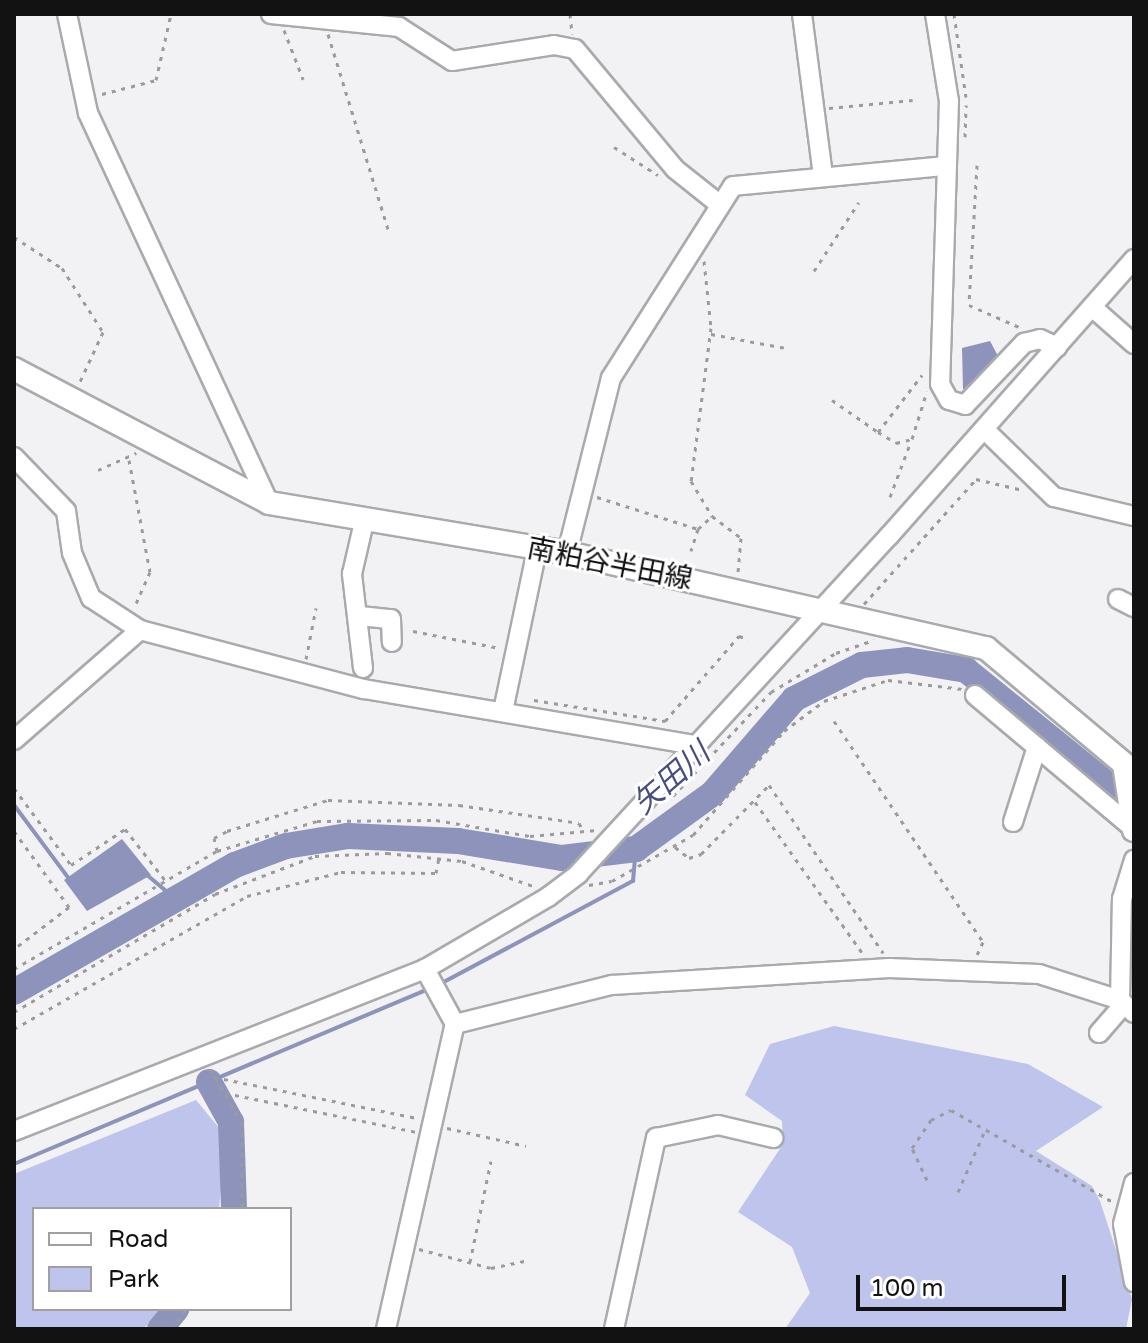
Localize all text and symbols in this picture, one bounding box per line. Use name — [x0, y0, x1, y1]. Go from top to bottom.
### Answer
street label: 南粕谷半田線 — [524, 531, 696, 597]
water label: 矢田川 — [626, 736, 718, 822]
legend — [32, 1207, 292, 1311]
text: Road — [108, 1225, 168, 1254]
scale bar — [860, 1259, 1070, 1309]
text: Park — [108, 1265, 159, 1294]
text: 100 m — [870, 1274, 944, 1303]

